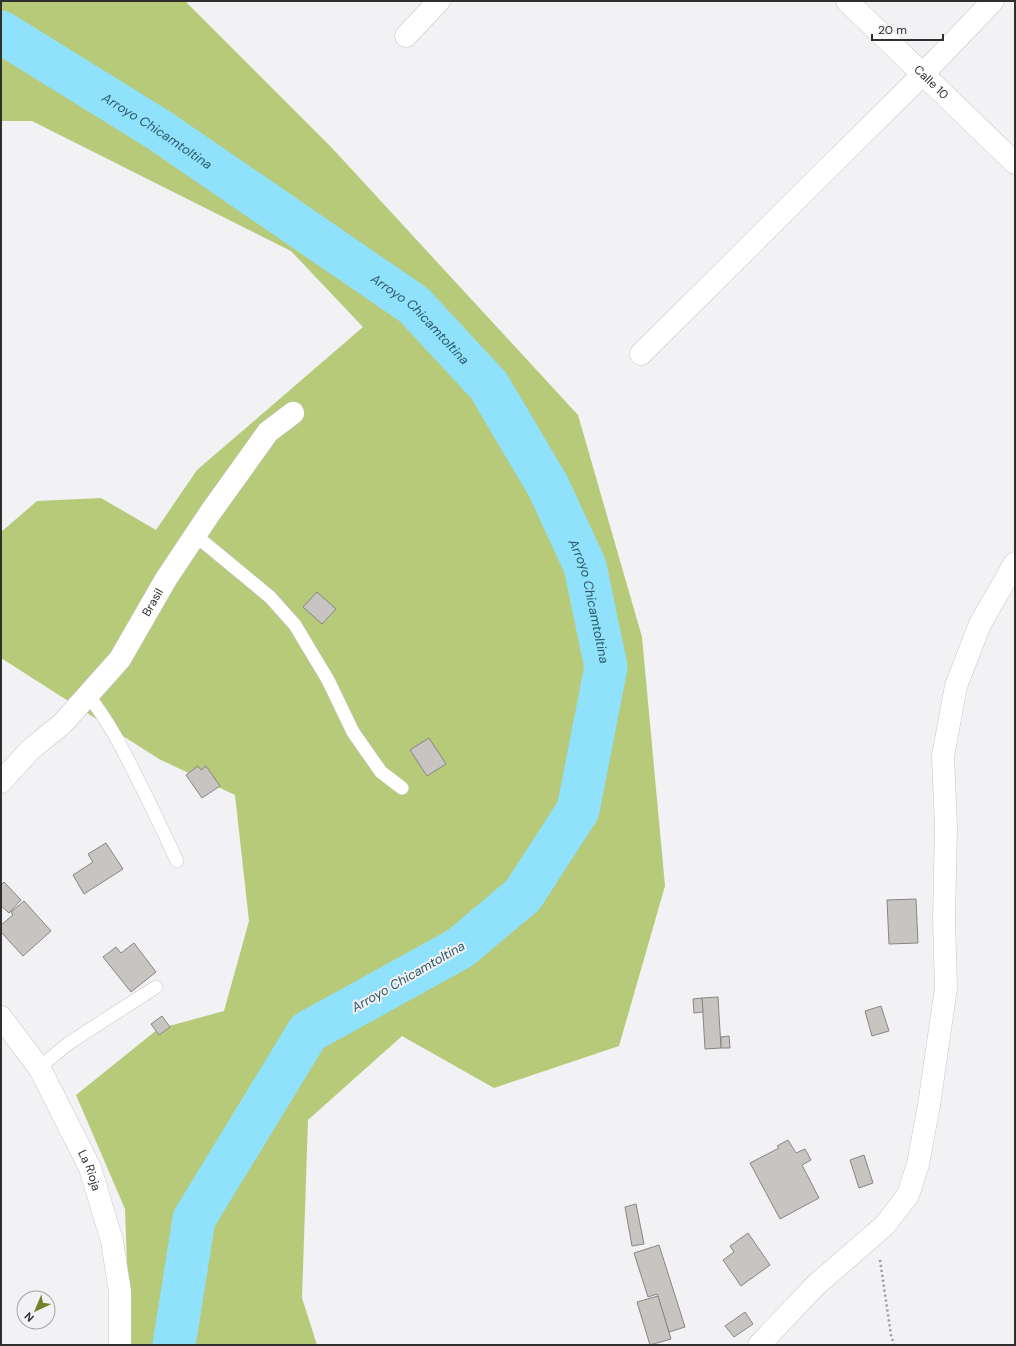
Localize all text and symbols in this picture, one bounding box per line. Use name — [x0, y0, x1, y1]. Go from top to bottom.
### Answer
scale bar — [872, 16, 943, 42]
text: 20 m — [878, 22, 907, 38]
street label: Calle 10 — [910, 62, 952, 103]
water label: Arroyo Chicamtoltina — [98, 88, 216, 173]
water label: Arroyo Chicamtoltina — [367, 269, 473, 368]
water label: Arroyo Chicamtoltina — [564, 535, 613, 665]
street label: Brasil — [138, 585, 167, 619]
water label: Arroyo Chicamtoltina — [348, 937, 468, 1016]
street label: La Rioja — [74, 1147, 104, 1193]
north arrow — [16, 1290, 56, 1330]
text: N — [21, 1309, 37, 1325]

